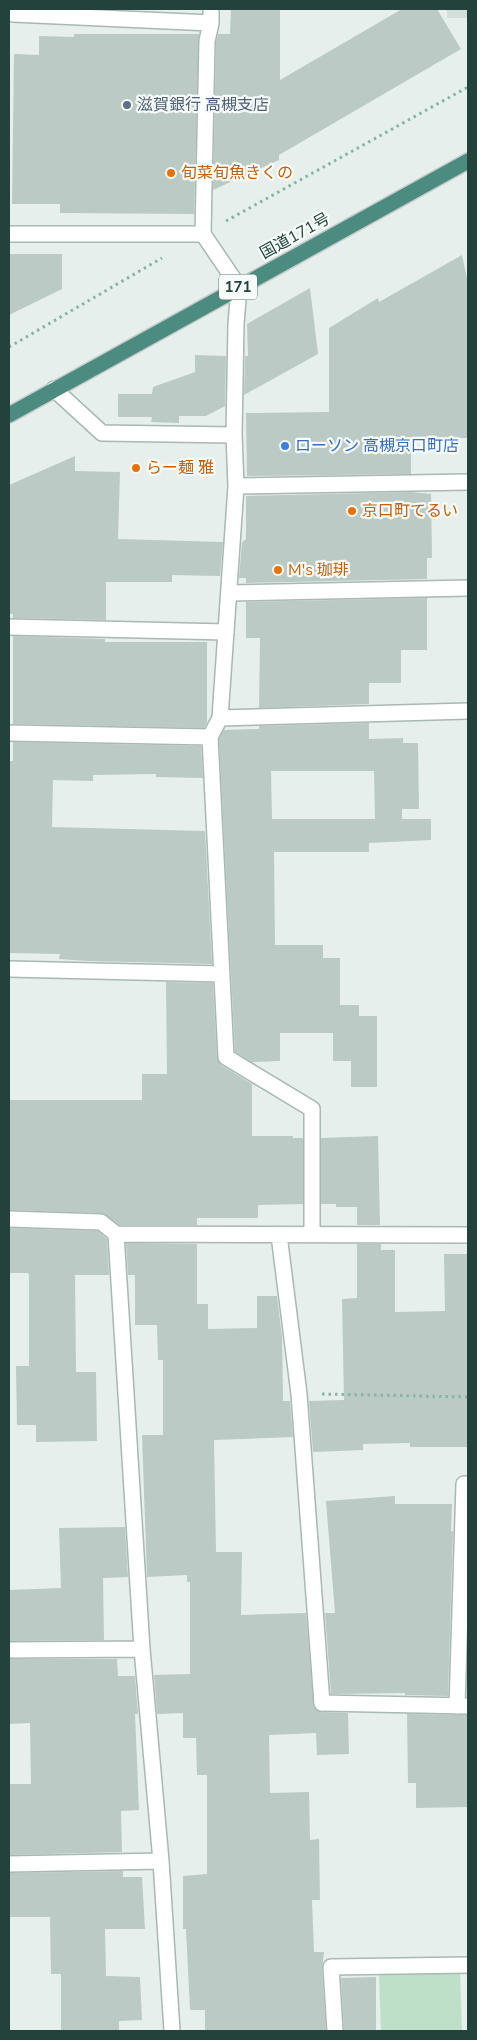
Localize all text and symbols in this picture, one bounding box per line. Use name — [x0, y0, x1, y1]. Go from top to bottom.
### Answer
place label: 滋賀銀行 高槻支店 — [137, 94, 269, 116]
marker: 滋賀銀行 高槻支店 — [121, 99, 133, 111]
place label: 旬菜旬魚きくの — [181, 162, 293, 184]
marker: 旬菜旬魚きくの — [165, 167, 177, 179]
street label: 国道171号 — [256, 208, 334, 264]
road number: 171 — [219, 274, 257, 300]
place label: ローソン 高槻京口町店 — [295, 435, 459, 457]
marker: ローソン 高槻京口町店 — [279, 440, 291, 452]
place label: らー麺 雅 — [146, 457, 214, 479]
marker: らー麺 雅 — [130, 462, 142, 474]
place label: 京口町てるい — [362, 500, 458, 522]
marker: 京口町てるい — [346, 505, 358, 517]
place label: M's 珈琲 — [288, 559, 349, 581]
marker: M's 珈琲 — [272, 564, 284, 576]

